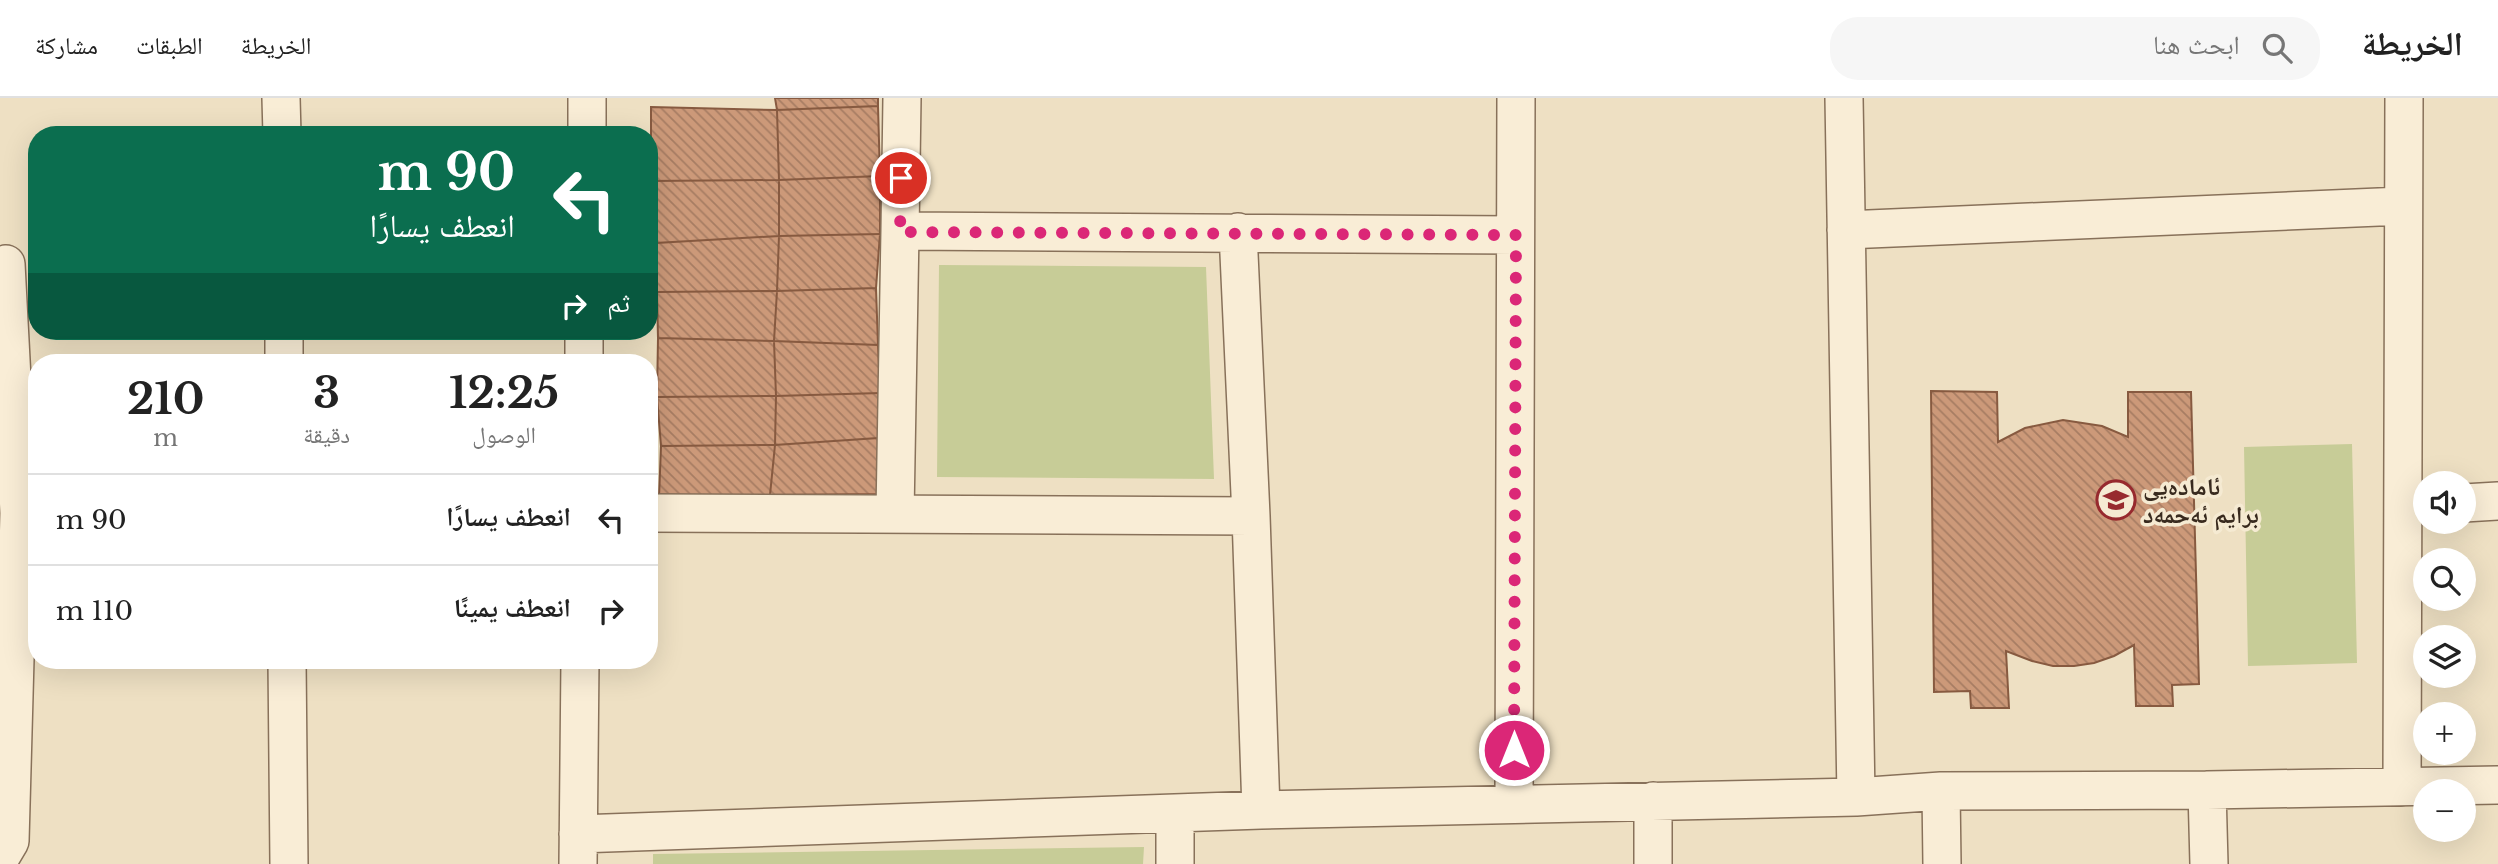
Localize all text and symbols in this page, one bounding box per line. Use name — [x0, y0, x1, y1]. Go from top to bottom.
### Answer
search box — [1830, 17, 2320, 80]
text: الخريطة — [2362, 23, 2463, 64]
text: ابحث هنا — [2153, 29, 2240, 61]
icon: search — [2258, 29, 2296, 67]
text: مشاركة — [35, 31, 98, 60]
text: الطبقات — [136, 31, 203, 60]
text: الخريطة — [241, 31, 311, 60]
text: 90 m — [378, 142, 515, 203]
pin — [871, 148, 931, 208]
icon: left — [539, 154, 630, 245]
icon: arrive — [882, 159, 920, 197]
text: انعطف يسارًا — [370, 206, 515, 246]
icon: right — [555, 287, 593, 325]
text: ثم — [607, 287, 630, 319]
text: 3 — [313, 367, 340, 419]
text: 12:25 — [449, 367, 559, 419]
text: 210 — [127, 373, 204, 425]
text: دقيقة — [303, 421, 350, 449]
text: الوصول — [472, 421, 536, 449]
text: m — [153, 424, 178, 452]
map controls — [2413, 471, 2476, 842]
button: sound — [2413, 471, 2476, 534]
place label: ئامادەیی برایم ئەحمەد — [2143, 472, 2259, 531]
school or university icon: ئامادەیی برایم ئەحمەد — [2095, 479, 2137, 521]
text: انعطف يسارًا — [446, 501, 571, 533]
icon: left — [592, 501, 630, 539]
text: 90 m — [56, 504, 127, 536]
button: search — [2413, 548, 2476, 611]
text: انعطف يمينًا — [454, 592, 571, 624]
icon: right — [592, 592, 630, 630]
text: 110 m — [56, 595, 133, 627]
button: layers — [2413, 625, 2476, 688]
button: + — [2413, 702, 2476, 765]
position arrow — [1477, 713, 1551, 787]
button: − — [2413, 779, 2476, 842]

